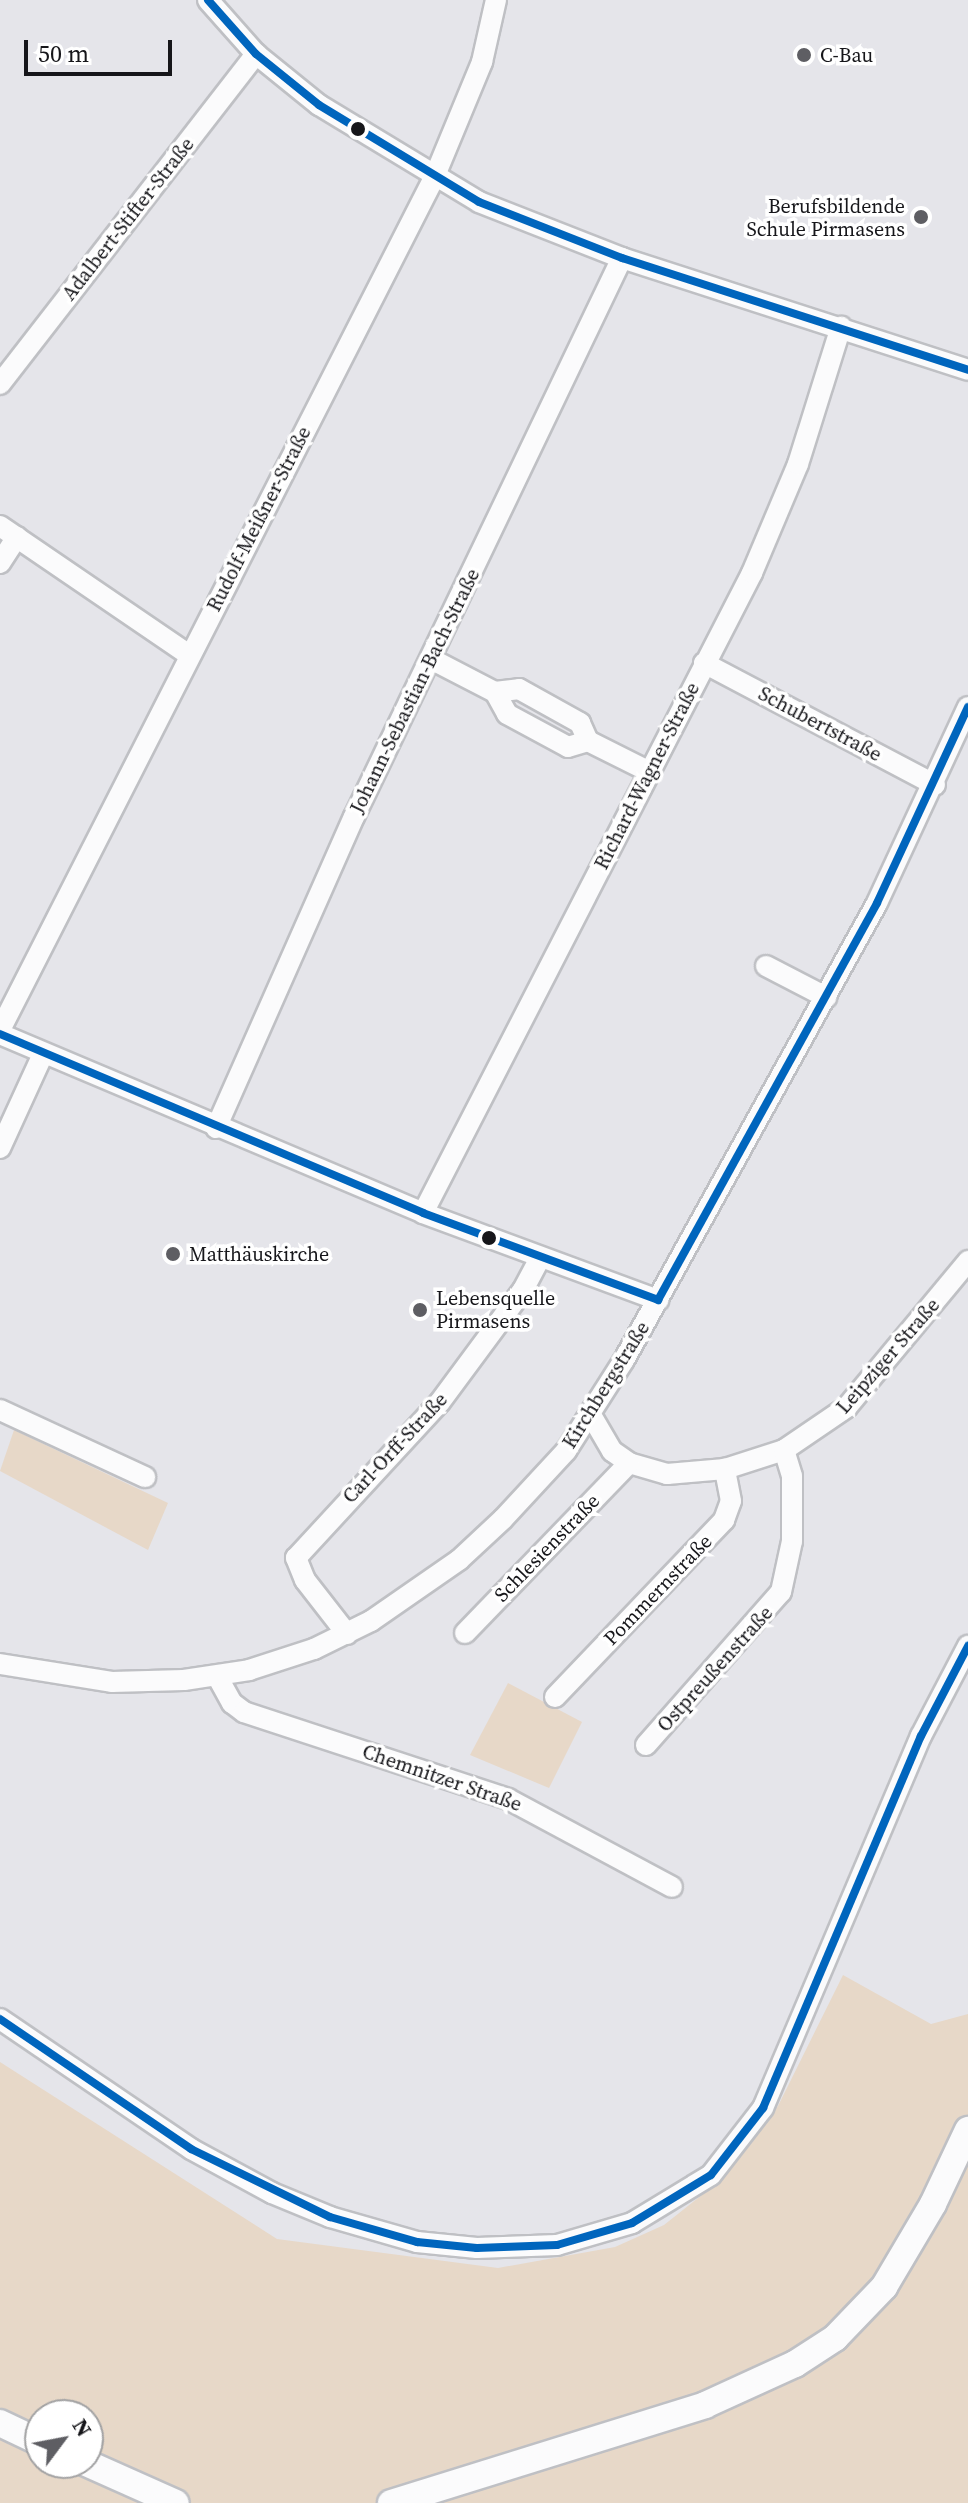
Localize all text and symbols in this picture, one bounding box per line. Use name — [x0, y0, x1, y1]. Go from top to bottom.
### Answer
scale bar — [28, 24, 176, 74]
text: 50 m — [38, 37, 89, 70]
place label: C-Bau — [820, 43, 873, 67]
marker: C-Bau — [795, 46, 813, 64]
unlabelled marker — [350, 121, 366, 137]
street label: Adalbert-Stifter-Straße — [57, 133, 199, 305]
place label: Berufsbildende Schule Pirmasens — [747, 194, 905, 241]
marker: Berufsbildende Schule Pirmasens — [912, 208, 930, 226]
street label: Rudolf-Meißner-Straße — [202, 422, 316, 616]
street label: Johann-Sebastian-Bach-Straße — [345, 565, 485, 817]
street label: Richard-Wagner-Straße — [589, 678, 705, 874]
street label: Schubertstraße — [754, 681, 886, 767]
unlabelled marker — [481, 1230, 497, 1246]
place label: Matthäuskirche — [189, 1242, 329, 1266]
marker: Matthäuskirche — [164, 1245, 182, 1263]
place label: Lebensquelle Pirmasens — [436, 1286, 555, 1333]
street label: Leipziger Straße — [831, 1293, 945, 1419]
marker: Lebensquelle Pirmasens — [411, 1301, 429, 1319]
street label: Kirchbergstraße — [557, 1317, 655, 1453]
street label: Carl-Orff-Straße — [338, 1388, 452, 1508]
street label: Schlesienstraße — [490, 1489, 604, 1607]
street label: Pommernstraße — [599, 1530, 717, 1650]
street label: Ostpreußenstraße — [652, 1601, 778, 1737]
street label: Chemnitzer Straße — [359, 1739, 525, 1817]
north arrow — [24, 2399, 104, 2479]
text: N — [66, 2413, 100, 2442]

